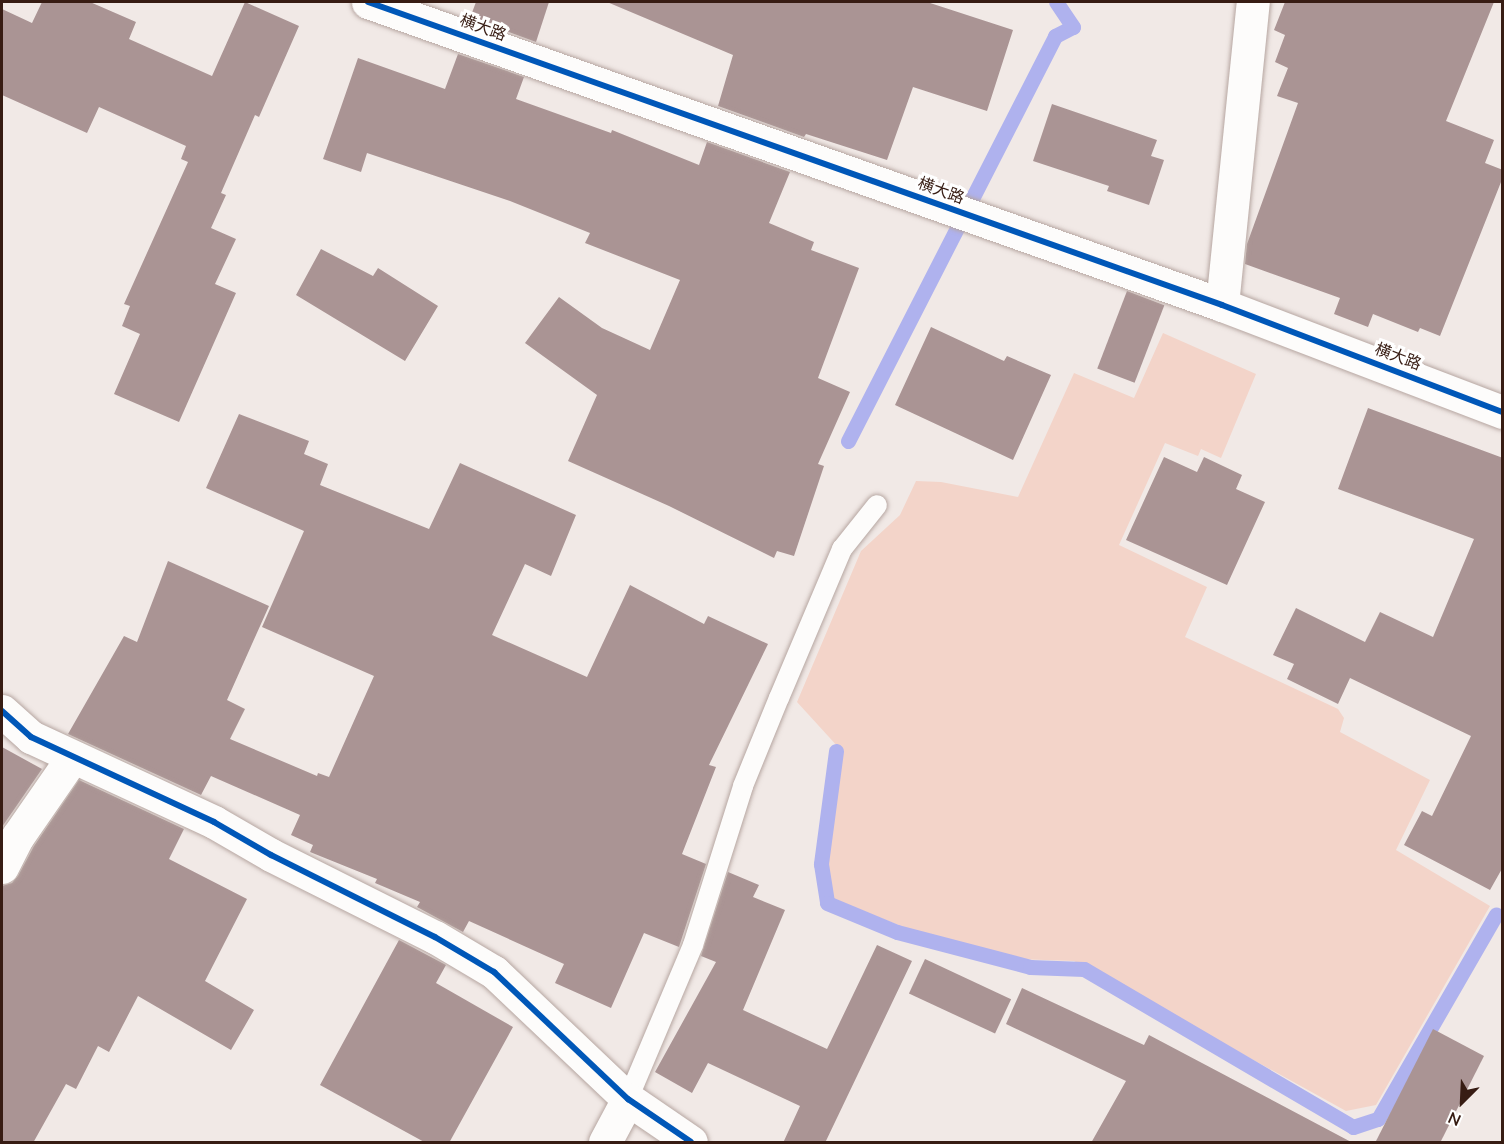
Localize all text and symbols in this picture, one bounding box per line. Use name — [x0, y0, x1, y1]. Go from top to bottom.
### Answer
street label: 横大路 — [457, 11, 509, 45]
street label: 横大路 — [915, 174, 967, 208]
street label: 横大路 — [1372, 339, 1424, 375]
north arrow — [1432, 1072, 1492, 1132]
text: N — [1445, 1106, 1465, 1131]

